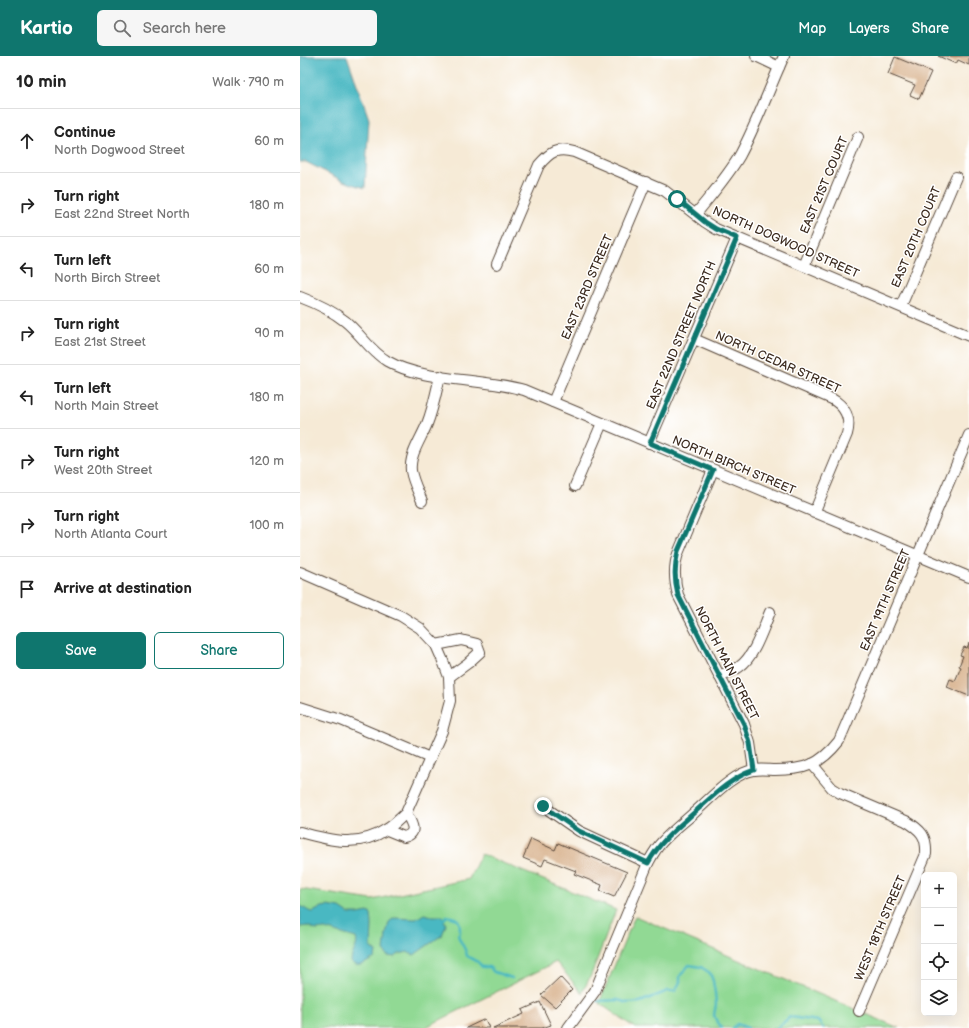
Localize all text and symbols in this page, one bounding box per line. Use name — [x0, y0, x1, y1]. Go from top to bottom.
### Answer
search box — [97, 10, 377, 46]
text: Kartio — [20, 17, 73, 40]
icon: search — [111, 17, 133, 39]
text: Search here — [143, 19, 226, 38]
text: Map — [798, 20, 826, 37]
text: Layers — [848, 20, 890, 37]
text: Share — [912, 20, 949, 37]
text: 10 min — [16, 72, 67, 92]
text: Walk · 790 m — [212, 74, 284, 90]
text: Continue — [54, 123, 116, 142]
icon: ahead — [16, 130, 38, 152]
text: 60 m — [254, 133, 284, 149]
street label: EAST 21ST COURT — [797, 134, 852, 236]
text: North Dogwood Street — [54, 142, 185, 158]
street label: EAST 20TH COURT — [888, 184, 945, 290]
text: Turn right — [54, 187, 119, 206]
route start — [668, 190, 686, 208]
icon: right — [16, 194, 38, 216]
text: 180 m — [249, 197, 284, 213]
street label: NORTH DOGWOOD STREET — [710, 203, 862, 282]
text: East 22nd Street North — [54, 206, 190, 222]
street label: EAST 23RD STREET — [558, 232, 617, 342]
text: Turn left — [54, 251, 111, 270]
icon: left — [16, 258, 38, 280]
street label: EAST 22ND STREET NORTH — [643, 259, 720, 412]
text: 60 m — [254, 261, 284, 277]
text: North Birch Street — [54, 270, 160, 286]
text: Turn right — [54, 315, 119, 334]
icon: right — [16, 322, 38, 344]
text: 90 m — [255, 325, 284, 341]
street label: NORTH CEDAR STREET — [713, 328, 843, 397]
text: East 21st Street — [54, 334, 146, 350]
text: Turn left — [54, 379, 111, 398]
icon: left — [16, 386, 38, 408]
text: 180 m — [249, 389, 284, 405]
text: North Main Street — [54, 398, 159, 414]
street label: NORTH BIRCH STREET — [670, 433, 798, 499]
text: Turn right — [54, 443, 119, 462]
icon: right — [16, 450, 38, 472]
text: 120 m — [249, 453, 284, 469]
text: West 20th Street — [54, 462, 152, 478]
text: Turn right — [54, 507, 119, 526]
icon: right — [16, 514, 38, 536]
text: 100 m — [249, 517, 284, 533]
text: North Atlanta Court — [54, 526, 167, 542]
street label: EAST 19TH STREET — [857, 546, 914, 653]
icon: arrive — [16, 578, 38, 600]
text: Arrive at destination — [54, 579, 192, 598]
street label: NORTH MAIN STREET — [691, 604, 762, 723]
button: Save — [16, 632, 146, 669]
button: Share — [154, 632, 284, 669]
route end — [534, 797, 552, 815]
map controls — [921, 872, 957, 1016]
button: + — [921, 872, 957, 908]
street label: WEST 18TH STREET — [852, 873, 910, 983]
button: − — [921, 908, 957, 944]
button: locate — [921, 944, 957, 980]
button: layers — [921, 980, 957, 1016]

